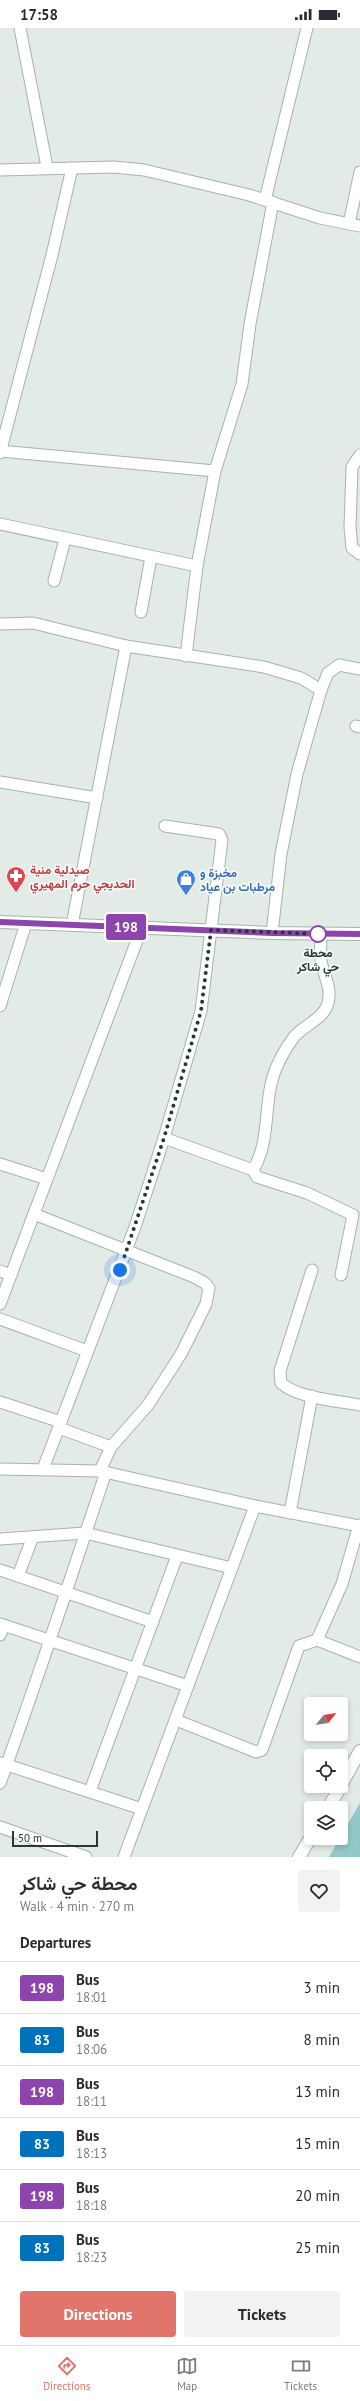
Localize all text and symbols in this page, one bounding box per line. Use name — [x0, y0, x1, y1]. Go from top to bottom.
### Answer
text: 17:58 — [20, 5, 58, 24]
place label: صيدلية منية الحديجي حرم المهيري — [30, 862, 135, 894]
pharmacy icon: صيدلية منية الحديجي حرم المهيري — [5, 865, 27, 893]
place label: مخبزة و مرطبات بن عياد — [200, 865, 275, 895]
shop icon: مخبزة و مرطبات بن عياد — [175, 868, 197, 896]
line badge: 198 — [103, 914, 149, 940]
text: 198 — [114, 918, 138, 936]
marker: محطة حي شاكر — [309, 925, 327, 943]
place label: محطة حي شاكر — [296, 945, 339, 977]
your location — [110, 1260, 130, 1280]
north arrow — [304, 1697, 348, 1741]
map controls — [304, 1697, 348, 1845]
button: locate — [304, 1749, 348, 1793]
button: layers — [304, 1801, 348, 1845]
scale bar — [12, 1829, 98, 1848]
text: 50 m — [18, 1831, 42, 1845]
button: heart — [298, 1870, 340, 1912]
text: محطة حي شاكر — [20, 1871, 137, 1895]
text: Walk · 4 min · 270 m — [20, 1898, 134, 1915]
text: Departures — [20, 1933, 91, 1952]
text: Bus — [76, 1970, 99, 1989]
text: 3 min — [303, 1978, 340, 1997]
text: 198 — [30, 1979, 54, 1997]
text: 18:01 — [76, 1989, 107, 2006]
text: Bus — [76, 2022, 99, 2041]
text: 8 min — [303, 2030, 340, 2049]
text: 83 — [34, 2031, 50, 2049]
text: 18:06 — [76, 2041, 107, 2058]
text: Bus — [76, 2074, 99, 2093]
text: 13 min — [295, 2082, 340, 2101]
text: 198 — [30, 2083, 54, 2101]
text: 18:11 — [76, 2093, 107, 2110]
text: Bus — [76, 2126, 99, 2145]
text: 15 min — [295, 2134, 340, 2153]
text: 83 — [34, 2135, 50, 2153]
text: 18:13 — [76, 2145, 107, 2162]
text: Bus — [76, 2178, 99, 2197]
text: 20 min — [295, 2186, 340, 2205]
text: 198 — [30, 2187, 54, 2205]
text: 18:18 — [76, 2197, 107, 2214]
text: Bus — [76, 2230, 99, 2249]
text: 25 min — [295, 2238, 340, 2257]
text: 83 — [34, 2239, 50, 2257]
text: 18:23 — [76, 2249, 107, 2266]
button: Directions — [20, 2291, 176, 2337]
button: Tickets — [184, 2291, 340, 2337]
tab: Directions — [43, 2355, 90, 2393]
tab: Map — [176, 2355, 198, 2393]
tab: Tickets — [284, 2355, 317, 2393]

